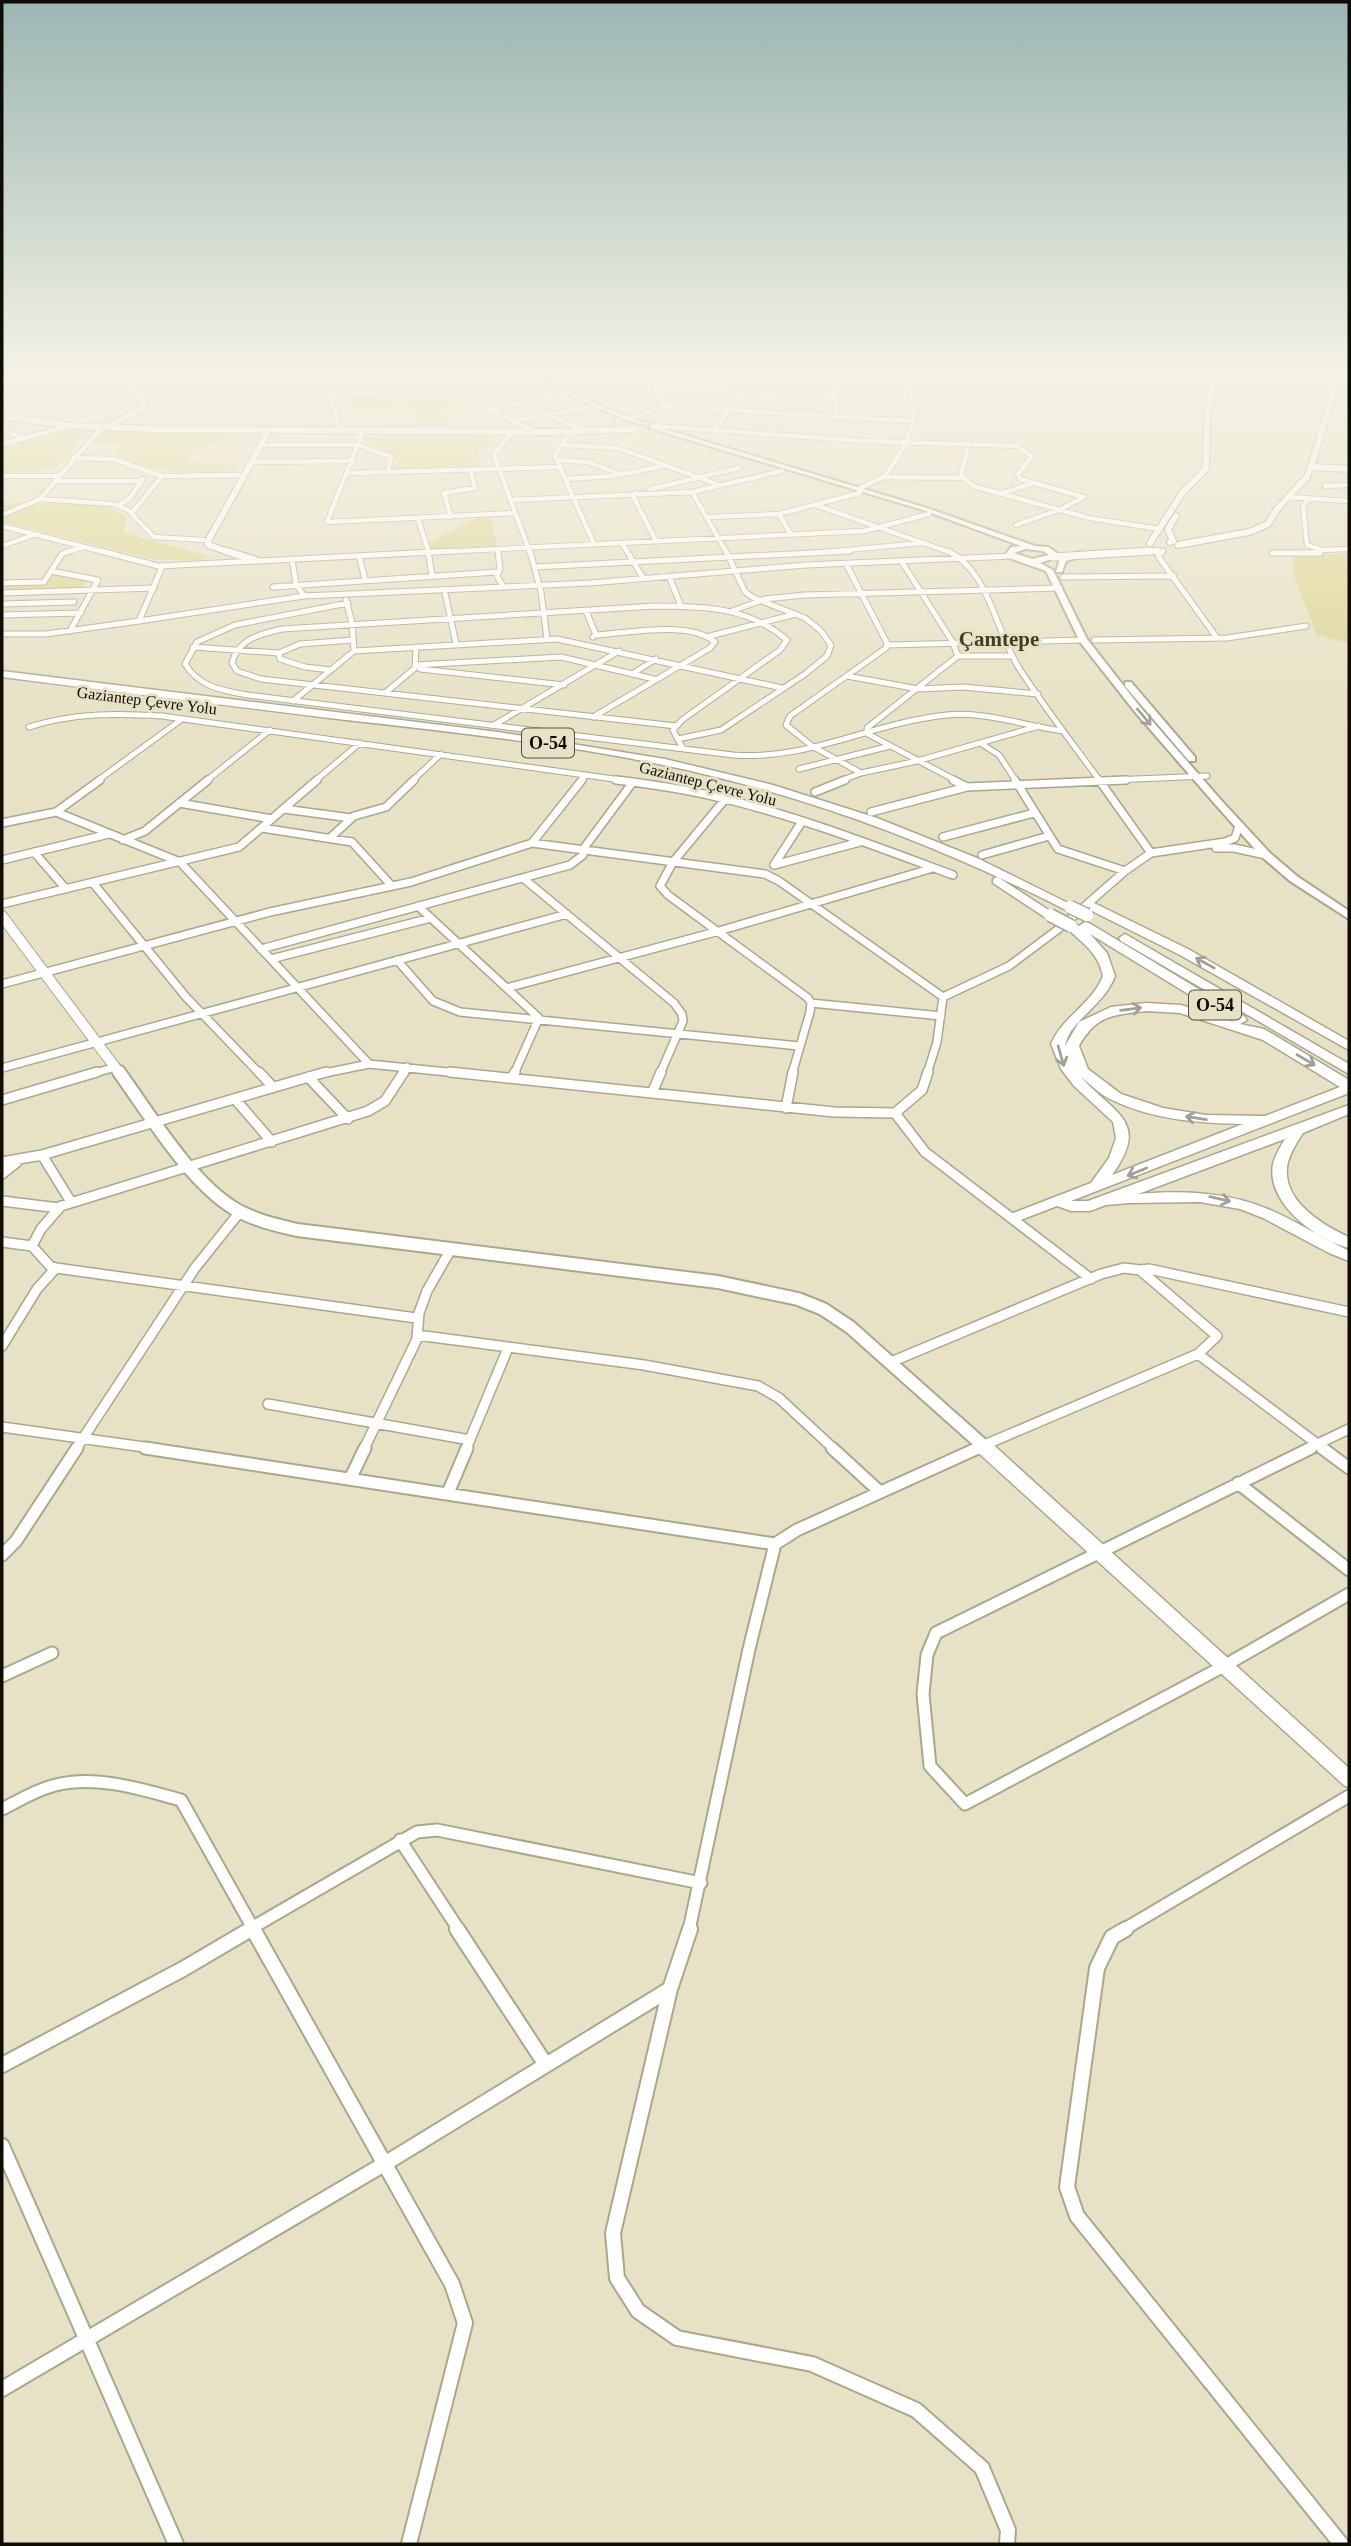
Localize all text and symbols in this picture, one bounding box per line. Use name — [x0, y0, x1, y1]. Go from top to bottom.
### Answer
district label: Çamtepe — [959, 627, 1039, 651]
street label: Gaziantep Çevre Yolu — [76, 683, 218, 719]
one-way arrow — [1136, 708, 1152, 726]
road number: O-54 — [522, 728, 574, 758]
street label: Gaziantep Çevre Yolu — [637, 758, 778, 810]
one-way arrow — [1195, 956, 1216, 970]
road number: O-54 — [1189, 990, 1241, 1020]
one-way arrow — [1119, 1003, 1142, 1016]
one-way arrow — [1056, 1045, 1069, 1067]
one-way arrow — [1296, 1053, 1316, 1067]
one-way arrow — [1186, 1111, 1208, 1124]
one-way arrow — [1127, 1166, 1149, 1179]
one-way arrow — [1208, 1193, 1231, 1206]

